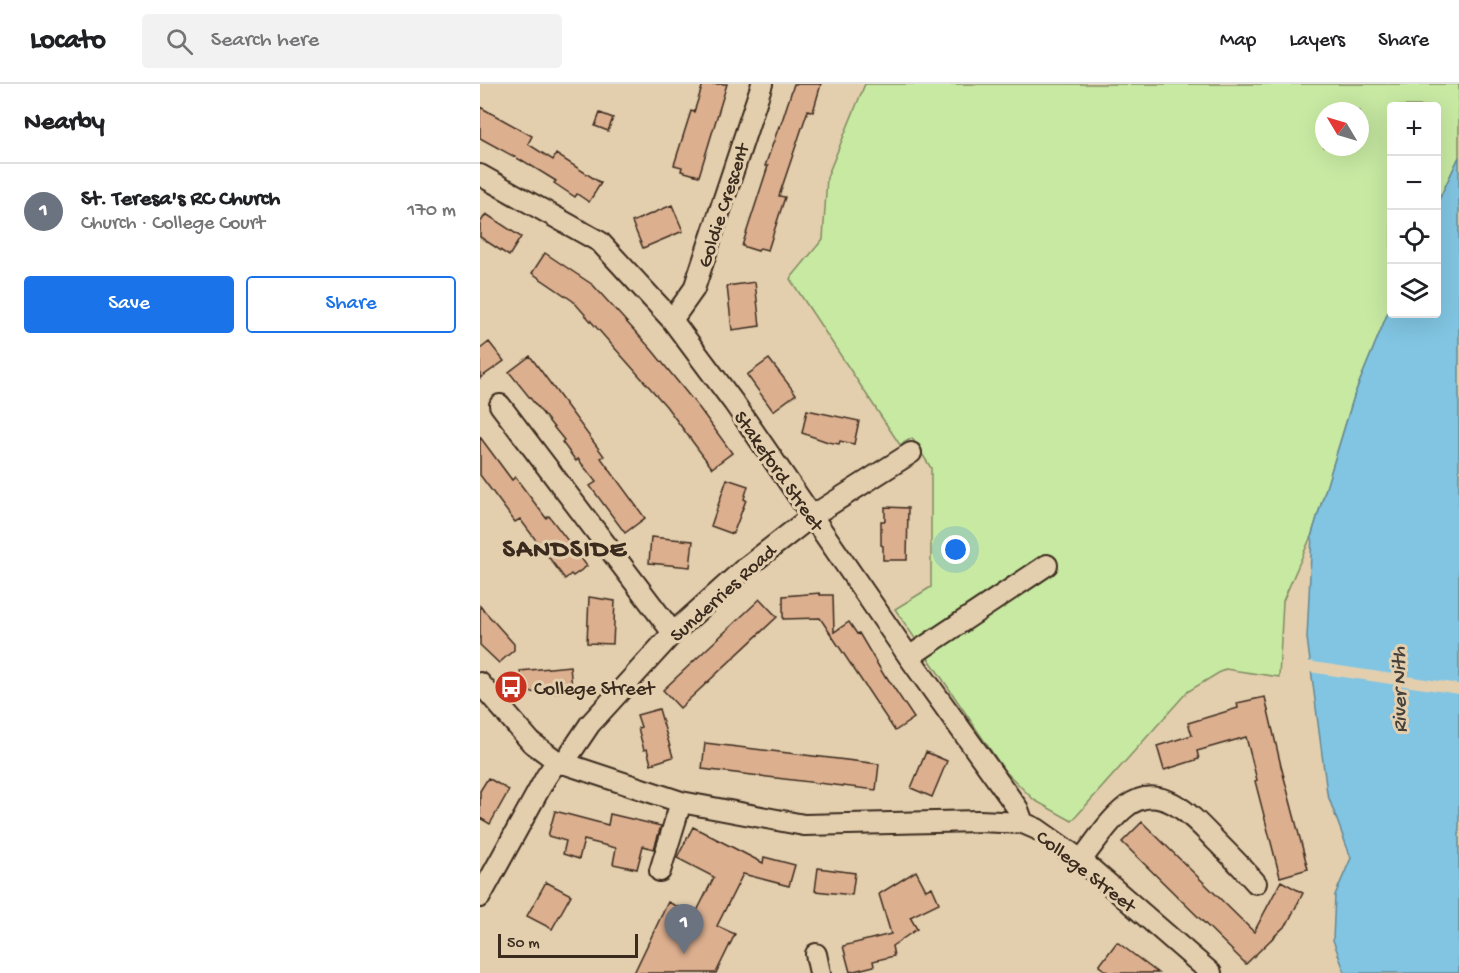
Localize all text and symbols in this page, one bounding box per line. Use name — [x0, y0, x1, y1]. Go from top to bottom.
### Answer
search box — [142, 14, 562, 68]
text: Locato — [30, 25, 106, 58]
icon: search — [163, 25, 196, 58]
text: Search here — [211, 28, 319, 54]
text: Map — [1220, 29, 1256, 54]
text: Layers — [1289, 29, 1345, 54]
text: Share — [1378, 29, 1429, 54]
north arrow — [1315, 102, 1369, 156]
map controls — [1387, 102, 1441, 318]
button: + — [1387, 102, 1441, 156]
text: Nearby — [24, 108, 105, 139]
street label: Goldie Crescent — [694, 139, 757, 271]
button: − — [1387, 156, 1441, 210]
text: St. Teresa's RC Church — [81, 187, 280, 213]
text: 1 — [39, 200, 48, 223]
text: 170 m — [407, 200, 456, 223]
button: locate — [1387, 210, 1441, 264]
text: Church · College Court — [81, 213, 265, 236]
button: layers — [1387, 264, 1441, 318]
button: Save — [24, 276, 234, 333]
button: Share — [246, 276, 456, 333]
street label: Stakeford Street — [727, 408, 828, 538]
your location — [941, 535, 970, 564]
district label: SANDSIDE — [503, 536, 628, 567]
street label: Sunderries Road — [667, 539, 784, 648]
water label: River Nith — [1388, 646, 1415, 733]
bus stop icon: College Street — [493, 669, 529, 705]
place label: College Street — [534, 679, 656, 702]
street label: College Street — [1030, 827, 1141, 920]
pin: 1 — [664, 904, 704, 954]
scale bar — [498, 931, 638, 958]
text: 50 m — [507, 935, 540, 954]

